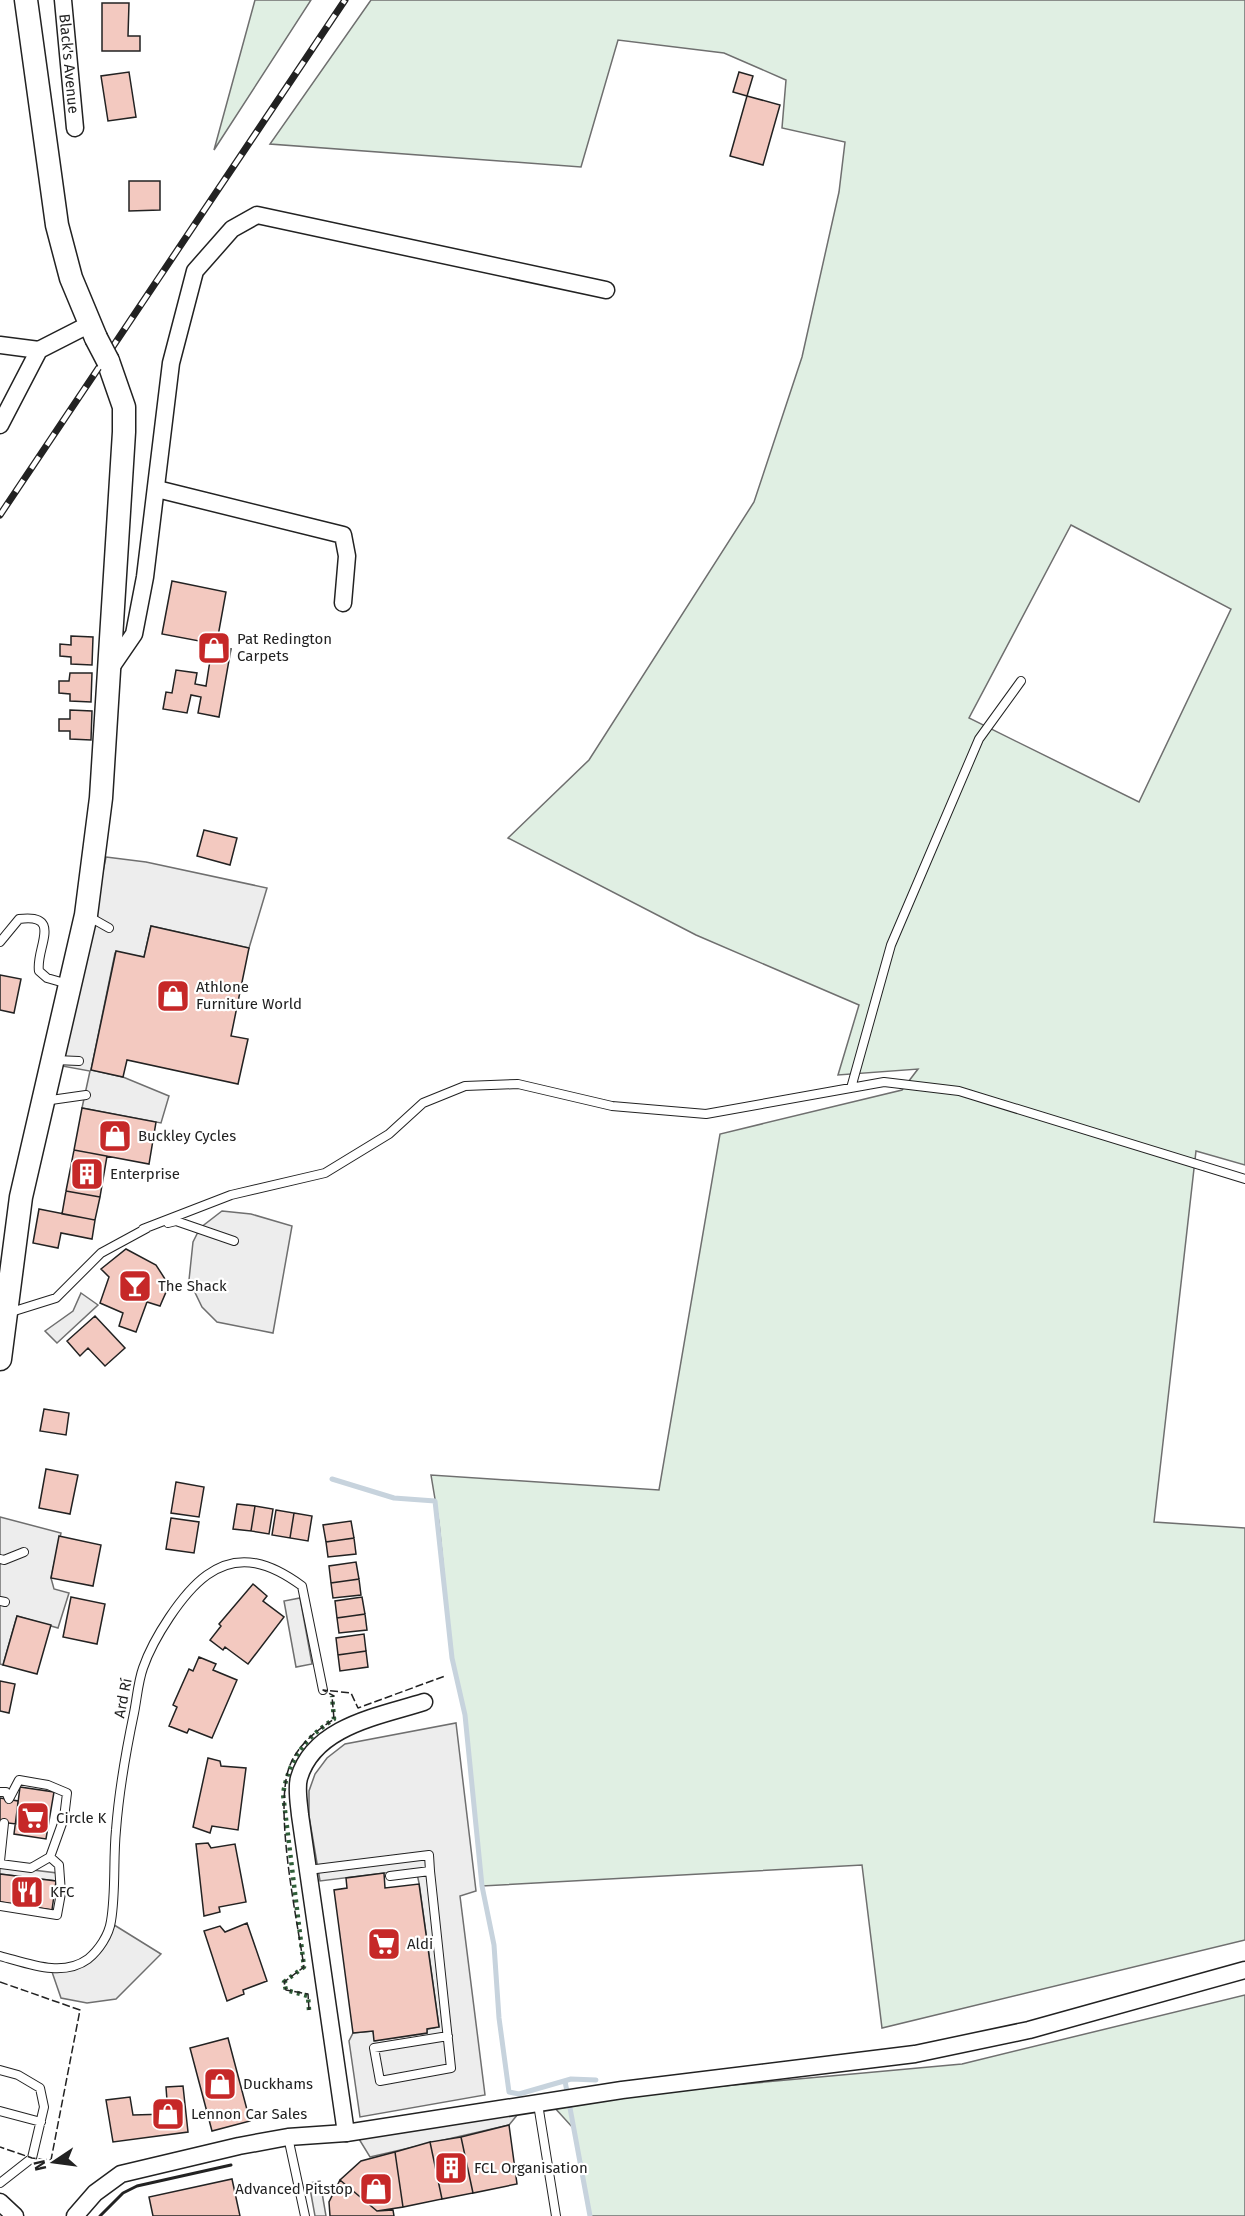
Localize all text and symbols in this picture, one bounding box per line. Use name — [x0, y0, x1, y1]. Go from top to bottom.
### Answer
street label: Black's Avenue — [55, 13, 83, 115]
shop icon: Pat Redington Carpets — [196, 630, 232, 666]
place label: Pat Redington Carpets — [237, 630, 332, 665]
shop icon: Athlone Furniture World — [155, 978, 191, 1014]
place label: Athlone Furniture World — [196, 978, 302, 1013]
shop icon: Buckley Cycles — [97, 1118, 133, 1154]
place label: Buckley Cycles — [138, 1127, 236, 1145]
building icon: Enterprise — [69, 1156, 105, 1192]
place label: Enterprise — [110, 1165, 180, 1183]
bar icon: The Shack — [117, 1268, 153, 1304]
place label: The Shack — [158, 1277, 227, 1295]
street label: Ard Rí — [110, 1677, 136, 1719]
supermarket icon: Circle K — [15, 1800, 51, 1836]
place label: Circle K — [56, 1809, 107, 1827]
restaurant icon: KFC — [9, 1874, 45, 1910]
place label: KFC — [50, 1883, 75, 1901]
supermarket icon: Aldi — [366, 1926, 402, 1962]
place label: Aldi — [407, 1935, 433, 1953]
shop icon: Duckhams — [202, 2066, 238, 2102]
place label: Duckhams — [243, 2075, 313, 2093]
shop icon: Lennon Car Sales — [150, 2096, 186, 2132]
place label: Lennon Car Sales — [191, 2105, 307, 2123]
north arrow — [24, 2132, 84, 2192]
building icon: FCL Organisation — [433, 2150, 469, 2186]
text: N — [29, 2158, 50, 2173]
place label: FCL Organisation — [474, 2159, 588, 2177]
shop icon: Advanced Pitstop — [358, 2171, 394, 2207]
place label: Advanced Pitstop — [235, 2180, 353, 2198]

